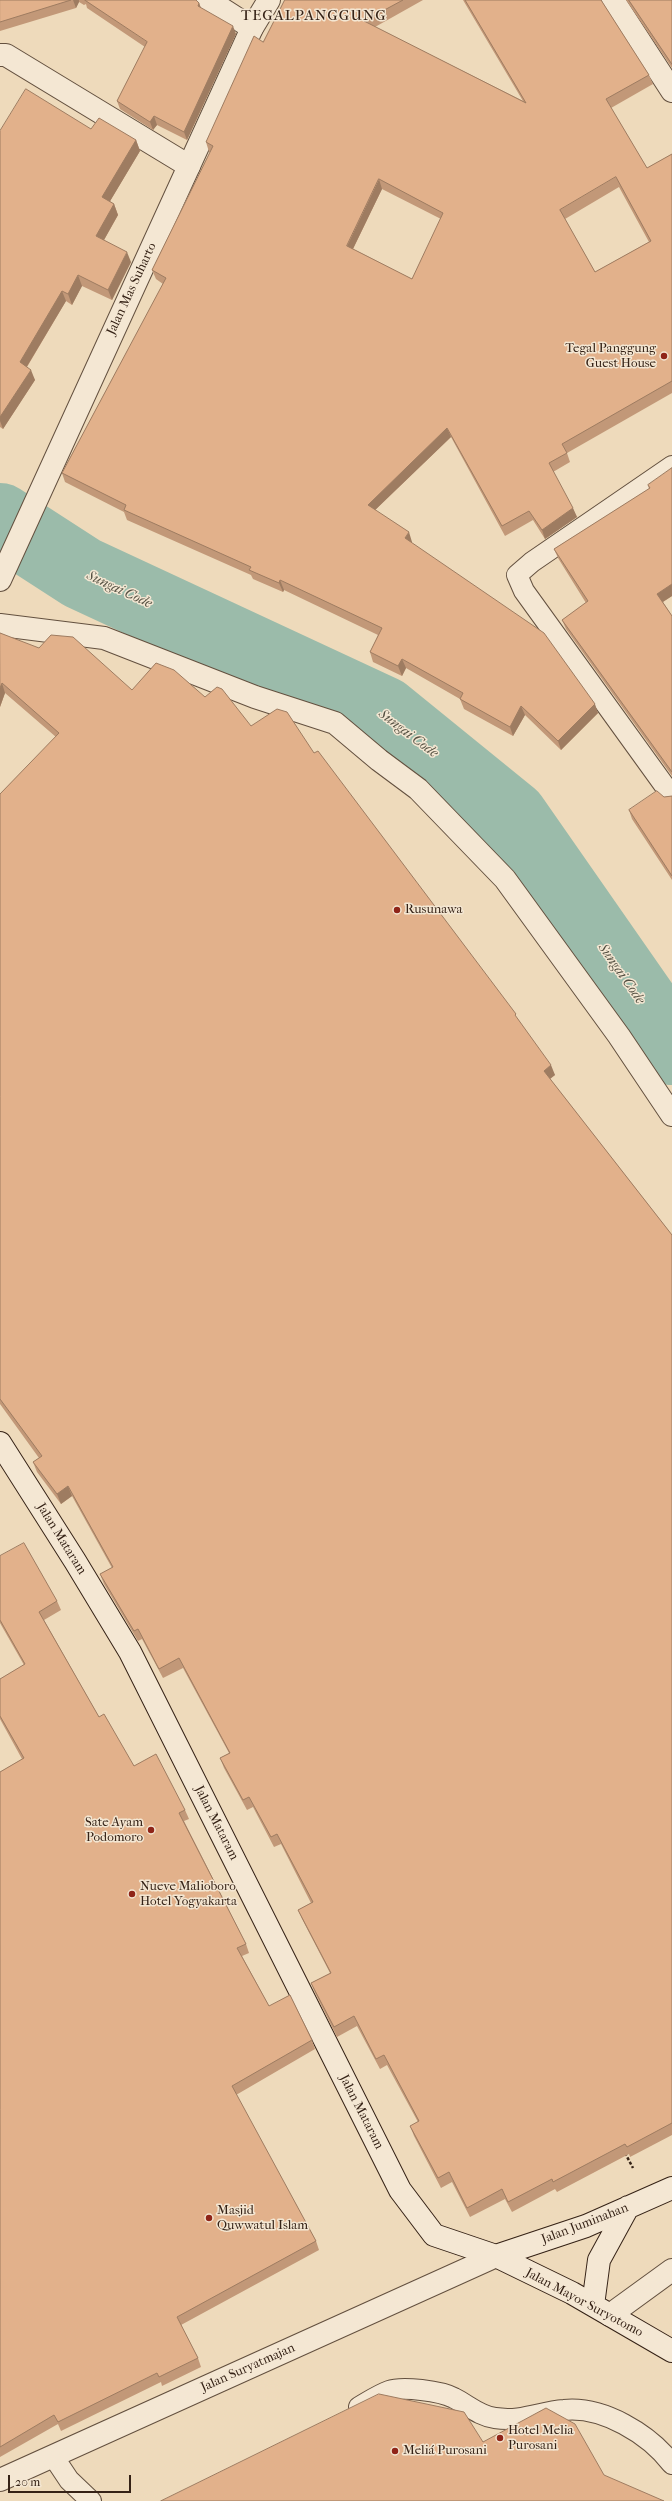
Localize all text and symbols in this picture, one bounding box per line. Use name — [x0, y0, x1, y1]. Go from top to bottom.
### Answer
district label: TEGALPANGGUNG — [241, 7, 387, 25]
street label: Jalan Mas Suharto — [104, 240, 160, 338]
place label: Tegal Panggung Guest House — [565, 341, 656, 372]
marker: Tegal Panggung Guest House — [659, 351, 669, 361]
water label: Sungai Code — [84, 568, 154, 612]
water label: Sungai Code — [375, 706, 441, 762]
place label: Rusunawa — [405, 902, 463, 918]
marker: Rusunawa — [392, 905, 402, 915]
water label: Sungai Code — [594, 940, 648, 1008]
street label: Jalan Mataram — [33, 1500, 89, 1578]
street label: Jalan Mataram — [191, 1783, 241, 1863]
place label: Sate Ayam Podomoro — [85, 1815, 143, 1846]
marker: Sate Ayam Podomoro — [146, 1825, 156, 1835]
place label: Nueve Malioboro Hotel Yogyakarta — [140, 1879, 237, 1910]
marker: Nueve Malioboro Hotel Yogyakarta — [127, 1889, 137, 1899]
street label: Jalan Mataram — [336, 2072, 386, 2152]
street label: Jalan Juminahan — [539, 2200, 631, 2248]
place label: Masjid Quwwatul Islam — [217, 2203, 308, 2234]
marker: Masjid Quwwatul Islam — [204, 2213, 214, 2223]
street label: Jalan Mayor Suryotomo — [523, 2265, 645, 2341]
street label: Jalan Suryatmajan — [199, 2340, 297, 2396]
place label: Hotel Melia Purosani — [508, 2423, 574, 2454]
marker: Hotel Melia Purosani — [495, 2433, 505, 2443]
place label: Meliá Purosani — [403, 2443, 487, 2459]
marker: Meliá Purosani — [390, 2446, 400, 2456]
scale bar — [10, 2467, 133, 2493]
text: 20 m — [15, 2475, 40, 2489]

